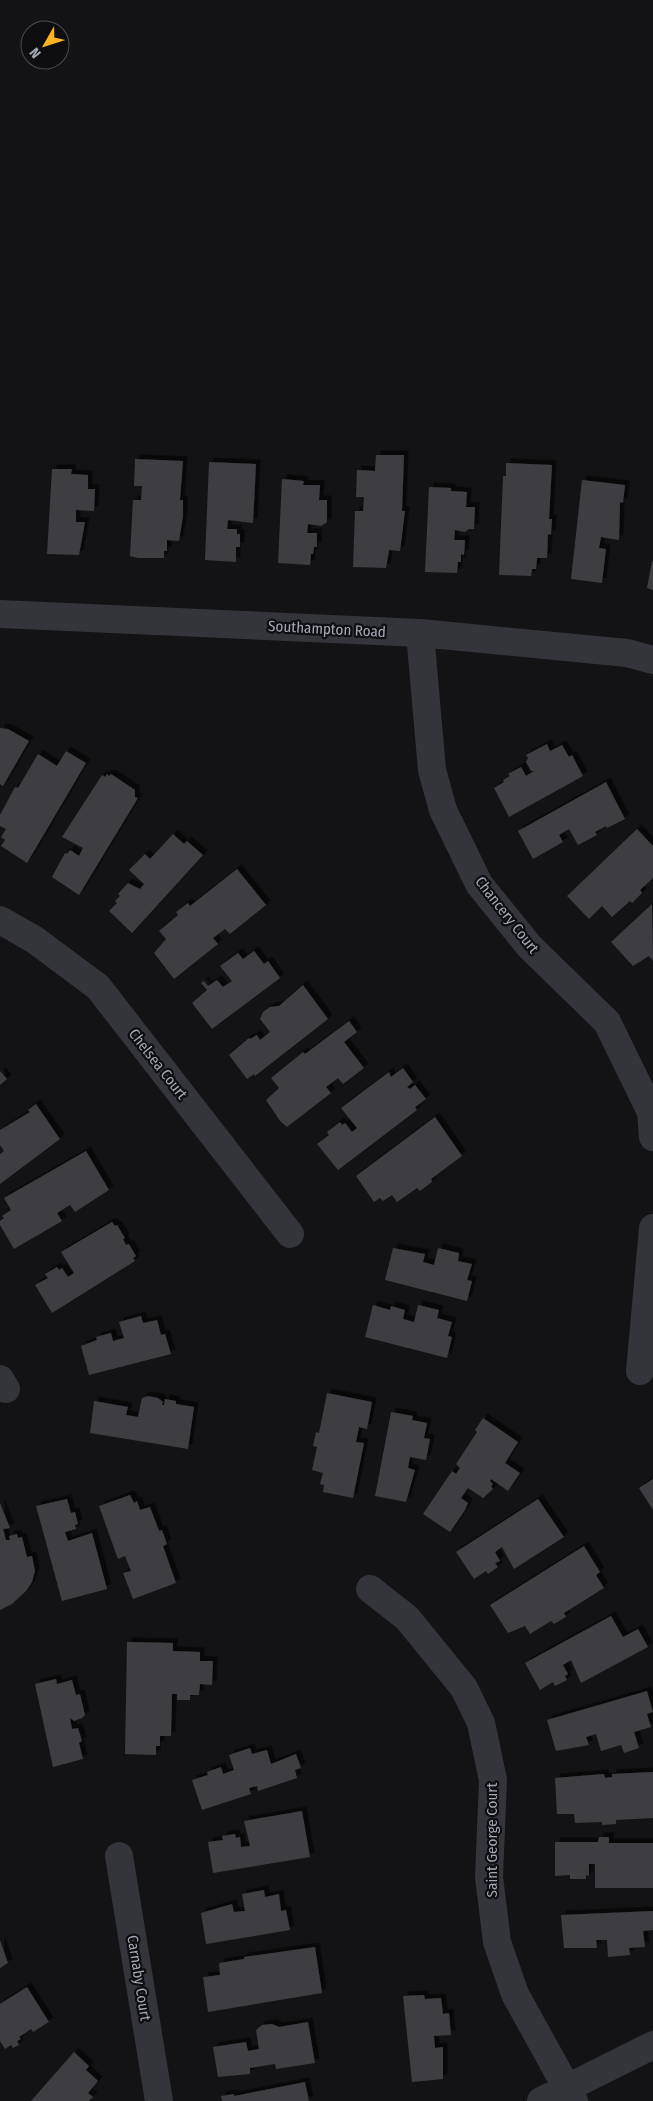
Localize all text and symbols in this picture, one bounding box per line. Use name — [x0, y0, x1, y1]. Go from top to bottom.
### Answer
north arrow — [20, 20, 70, 70]
text: N — [26, 44, 45, 61]
street label: Southampton Road — [268, 617, 386, 641]
street label: Chancery Court — [471, 873, 543, 957]
street label: Chelsea Court — [125, 1025, 191, 1103]
street label: Saint George Court — [483, 1783, 501, 1897]
street label: Carnaby Court — [123, 1934, 155, 2022]

